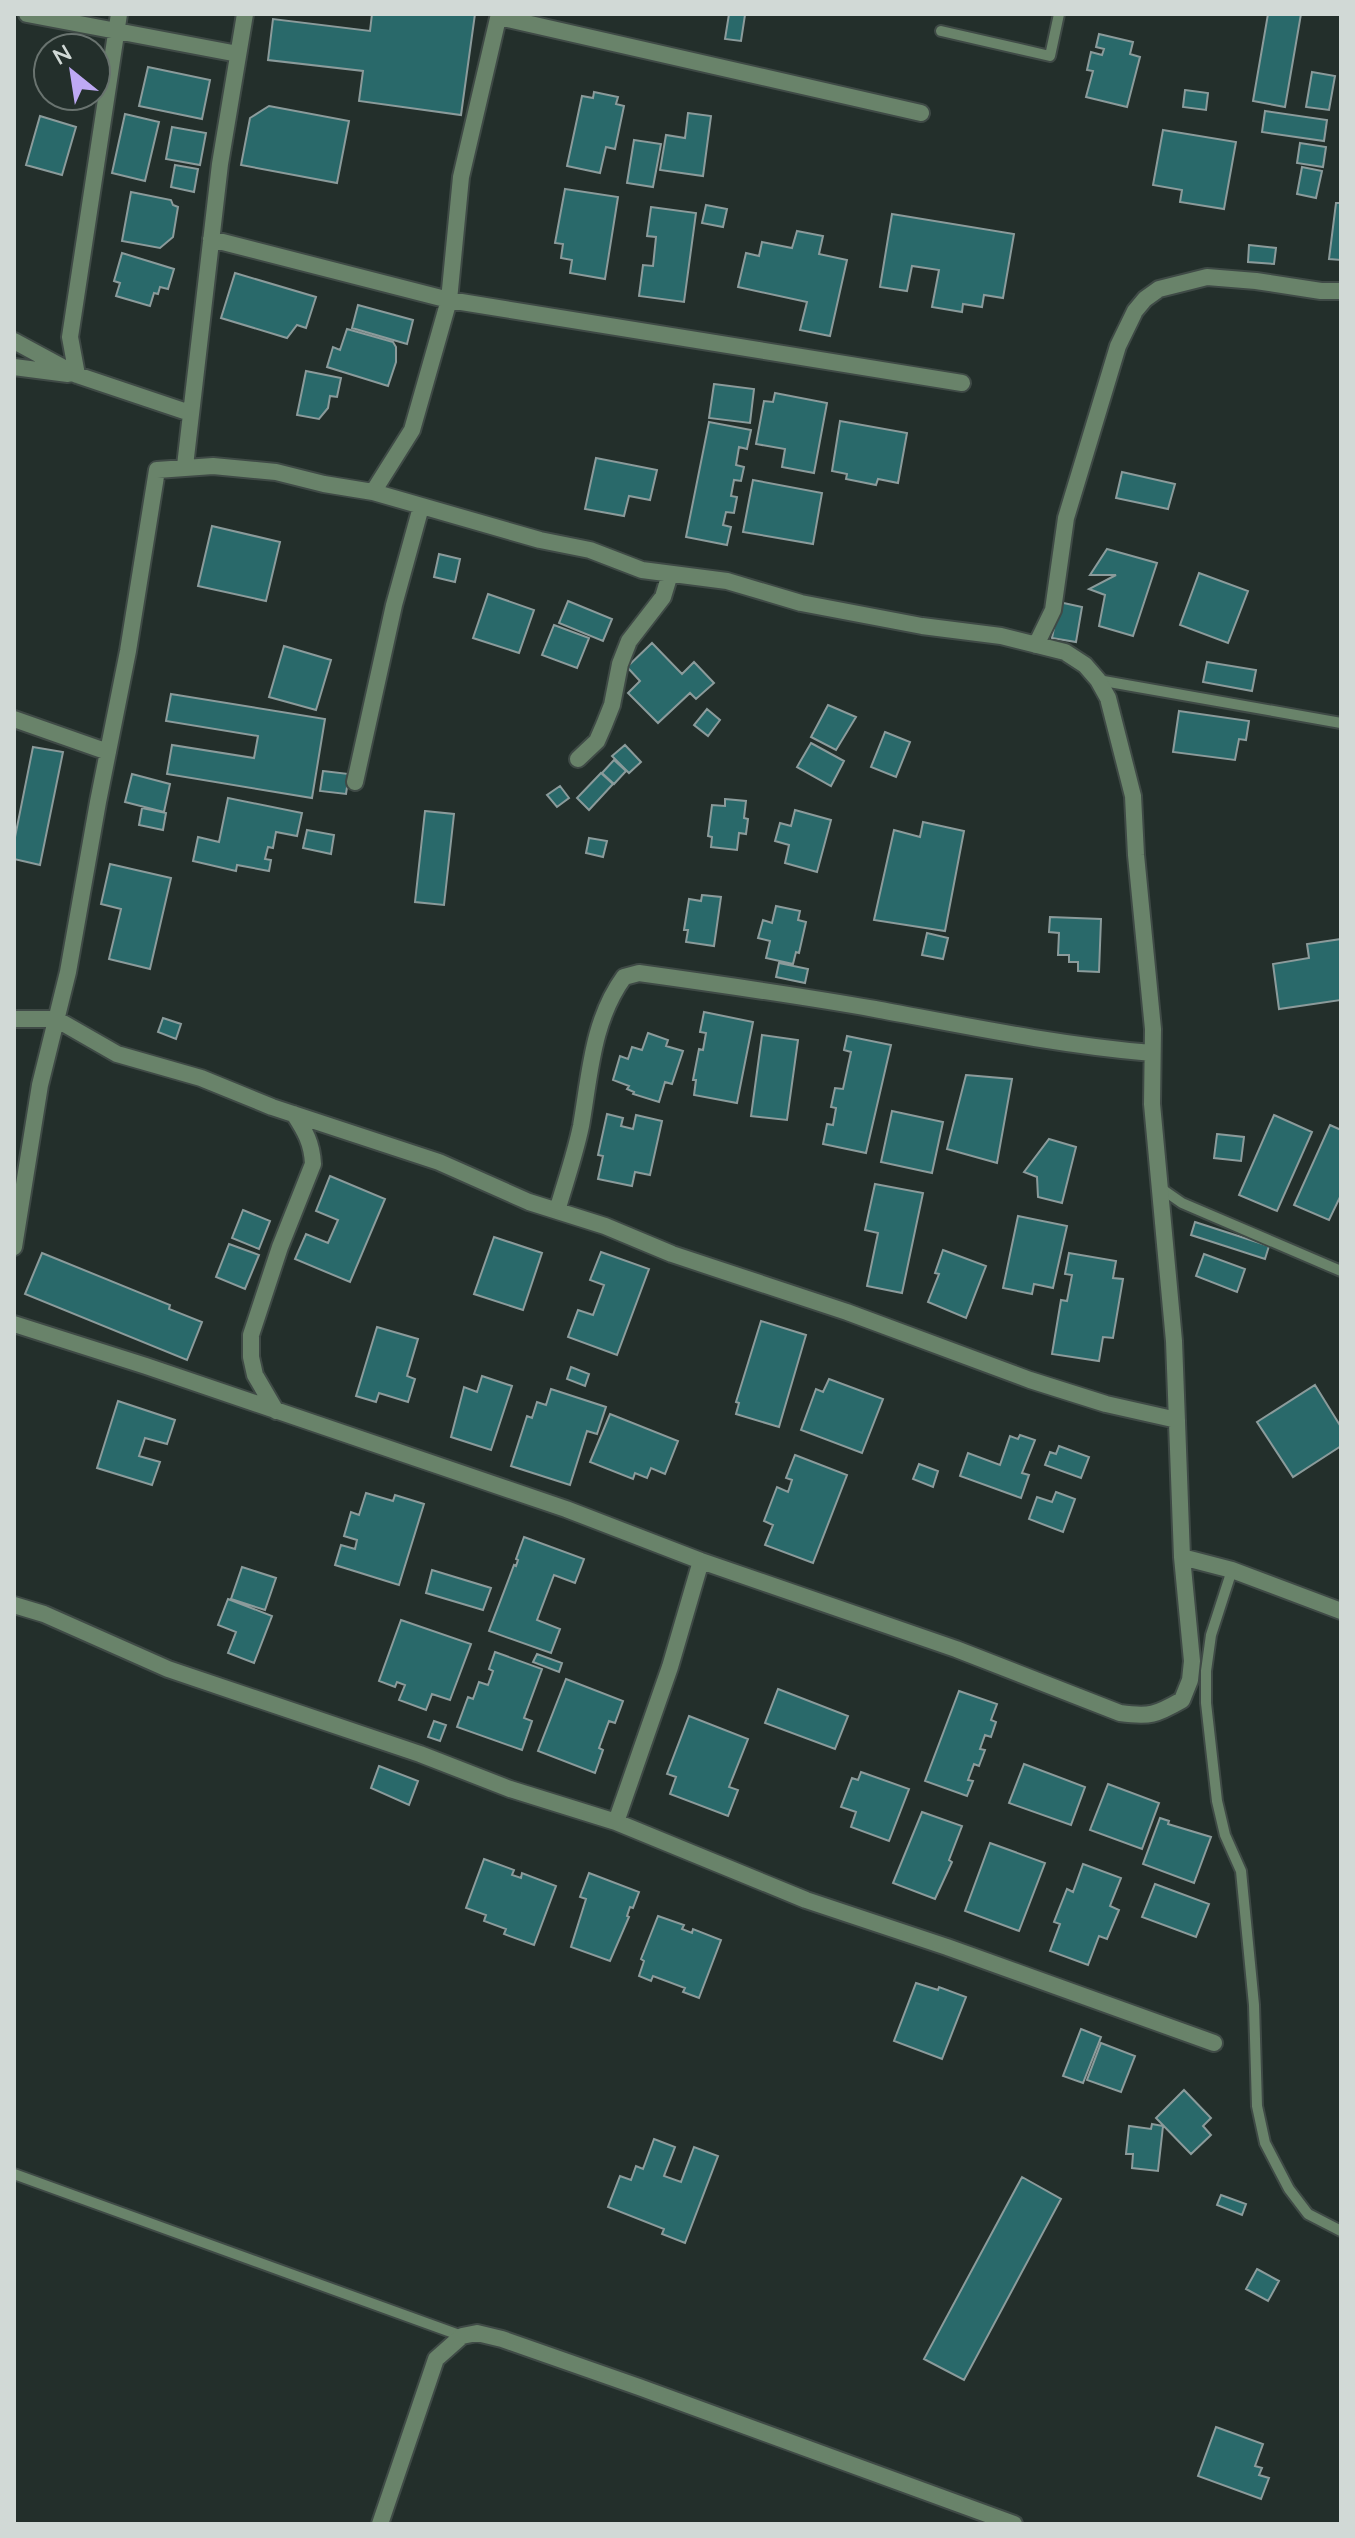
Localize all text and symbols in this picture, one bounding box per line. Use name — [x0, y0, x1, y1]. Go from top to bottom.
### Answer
north arrow — [32, 32, 112, 112]
text: N — [48, 38, 76, 70]

